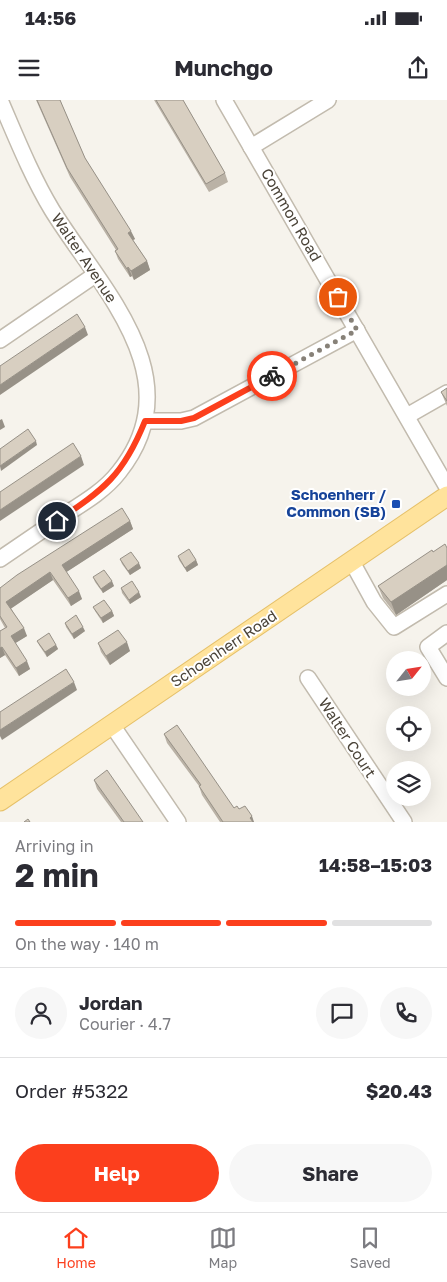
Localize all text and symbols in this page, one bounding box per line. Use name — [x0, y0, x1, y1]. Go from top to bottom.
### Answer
text: 14:56 — [25, 6, 76, 29]
icon: menu — [15, 54, 43, 82]
text: Munchgo — [174, 54, 273, 81]
icon: share — [404, 54, 432, 82]
street label: Common Road — [258, 165, 326, 264]
street label: Walter Avenue — [48, 209, 122, 306]
pin — [317, 276, 359, 318]
icon: bag — [324, 283, 352, 311]
courier — [247, 351, 297, 401]
icon: bike — [258, 362, 286, 390]
place label: Schoenherr / Common (SB) — [286, 485, 387, 520]
marker: Schoenherr / Common (SB) — [390, 498, 402, 510]
pin — [36, 500, 78, 542]
icon: home — [43, 507, 71, 535]
street label: Schoenherr Road — [167, 606, 280, 690]
north arrow — [386, 651, 431, 696]
map controls — [386, 651, 431, 806]
street label: Walter Court — [315, 694, 380, 781]
button: locate — [386, 706, 431, 751]
button: layers — [386, 761, 431, 806]
text: Arriving in — [15, 836, 94, 856]
text: 14:58–15:03 — [319, 853, 432, 876]
text: 2 min — [15, 856, 99, 894]
text: On the way · 140 m — [15, 934, 159, 954]
button: person — [15, 987, 67, 1039]
button: chat — [316, 987, 368, 1039]
button: phone — [380, 987, 432, 1039]
text: Jordan — [79, 991, 143, 1014]
text: Courier · 4.7 — [79, 1014, 171, 1034]
text: Order #5322 — [15, 1079, 128, 1102]
text: $20.43 — [366, 1079, 432, 1102]
button: Help — [15, 1144, 219, 1202]
button: Share — [229, 1144, 432, 1202]
tab: Home — [56, 1224, 96, 1271]
tab: Map — [209, 1224, 237, 1271]
tab: Saved — [350, 1224, 391, 1271]

